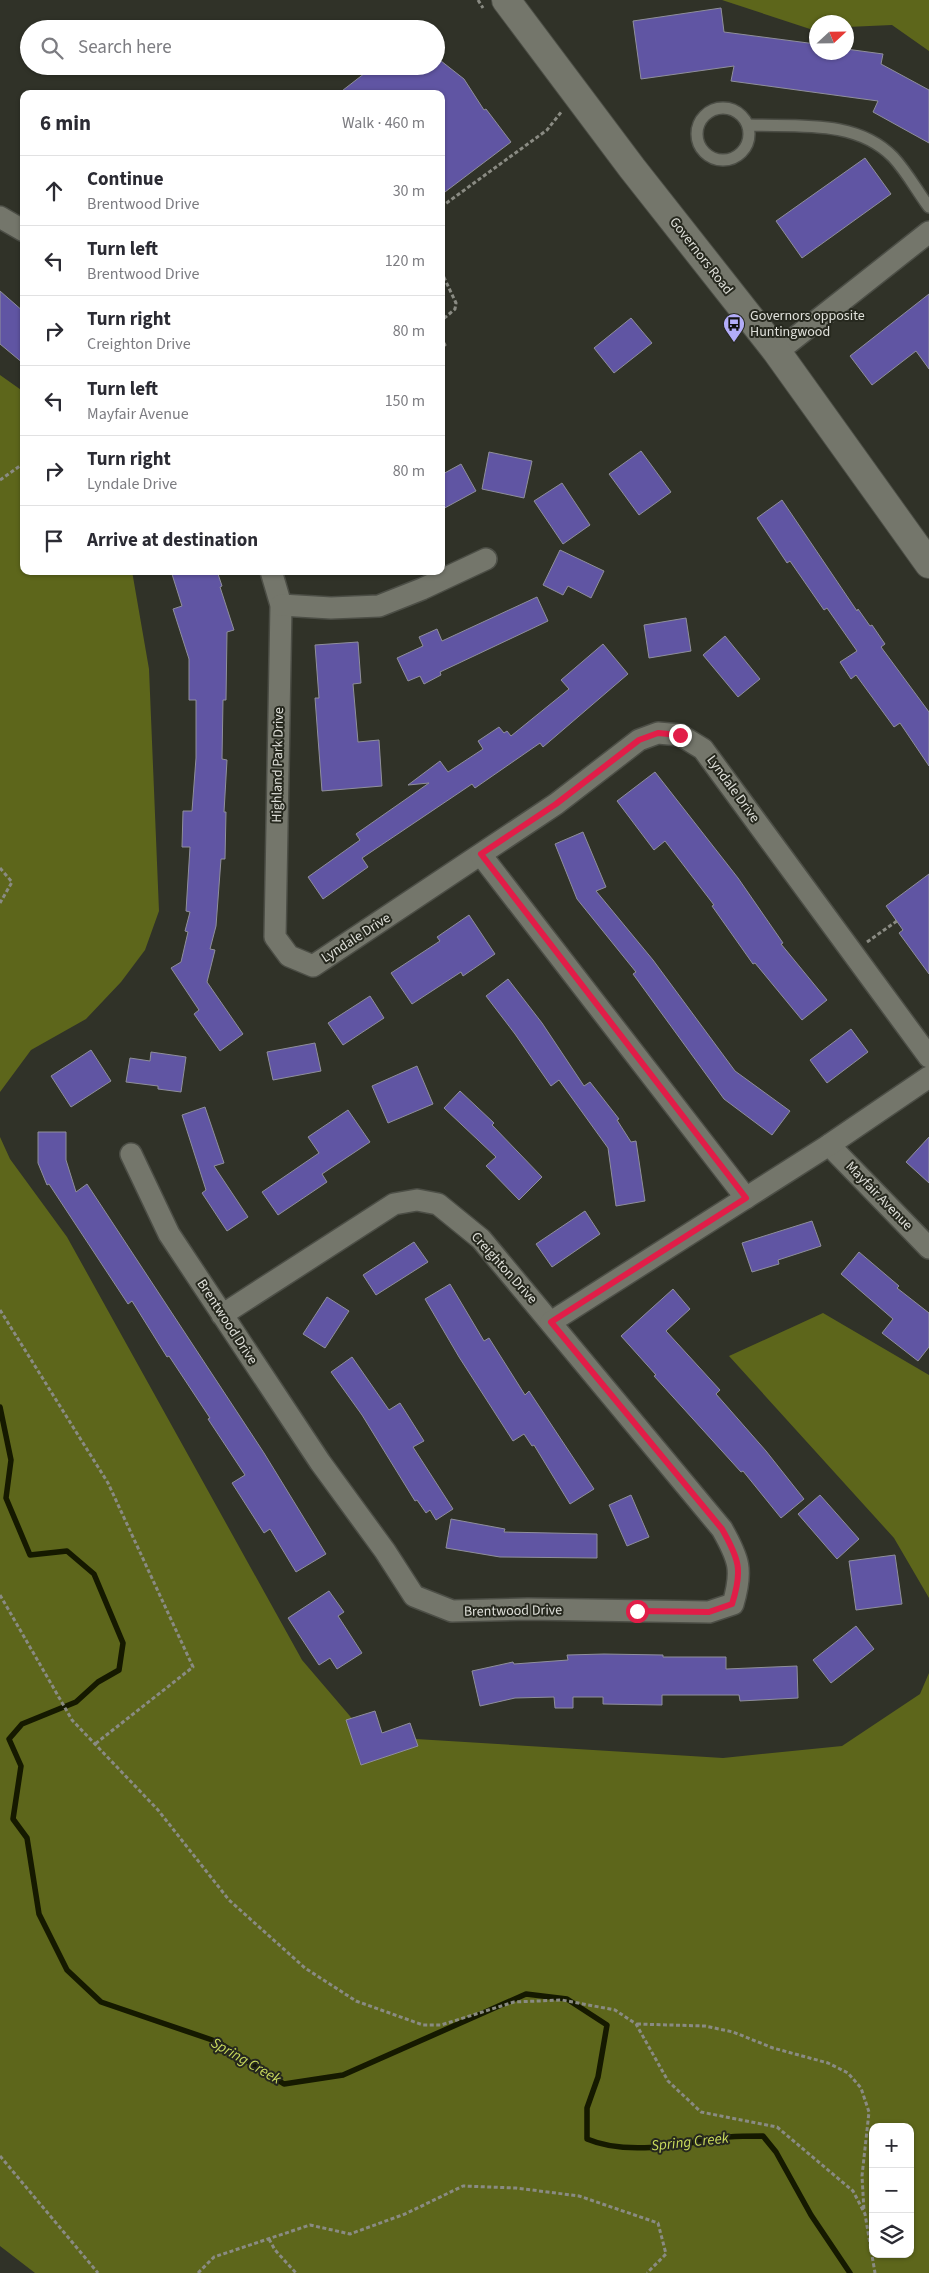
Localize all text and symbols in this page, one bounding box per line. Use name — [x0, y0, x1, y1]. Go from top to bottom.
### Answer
north arrow — [809, 15, 854, 60]
search box — [20, 20, 445, 75]
icon: search — [38, 34, 66, 62]
text: Search here — [78, 34, 172, 61]
text: 6 min — [40, 108, 91, 138]
text: Walk · 460 m — [342, 112, 425, 134]
text: Continue — [87, 166, 164, 193]
icon: ahead — [40, 177, 68, 205]
text: 30 m — [393, 180, 425, 202]
text: Brentwood Drive — [87, 193, 199, 215]
street label: Governors Road — [664, 213, 738, 299]
text: Turn left — [87, 236, 158, 263]
icon: left — [40, 247, 68, 275]
text: 120 m — [385, 250, 425, 272]
text: Brentwood Drive — [87, 263, 199, 285]
text: Turn right — [87, 306, 171, 333]
place label: Governors opposite Huntingwood — [750, 306, 865, 342]
bus stop icon: Governors opposite Huntingwood — [722, 312, 746, 343]
icon: right — [40, 317, 68, 345]
text: 80 m — [393, 320, 425, 342]
text: Creighton Drive — [87, 333, 191, 355]
text: Turn left — [87, 376, 158, 403]
icon: left — [40, 387, 68, 415]
text: 150 m — [385, 390, 425, 412]
text: Mayfair Avenue — [87, 403, 189, 425]
text: Turn right — [87, 446, 171, 473]
icon: right — [40, 457, 68, 485]
text: 80 m — [393, 460, 425, 482]
text: Lyndale Drive — [87, 473, 177, 495]
icon: arrive — [40, 527, 68, 555]
text: Arrive at destination — [87, 527, 258, 554]
street label: Highland Park Drive — [267, 707, 289, 823]
route end — [669, 724, 692, 747]
street label: Lyndale Drive — [702, 751, 764, 827]
street label: Lyndale Drive — [317, 908, 395, 968]
street label: Mayfair Avenue — [841, 1157, 917, 1235]
street label: Creighton Drive — [466, 1228, 542, 1308]
street label: Brentwood Drive — [192, 1275, 262, 1369]
street label: Brentwood Drive — [464, 1600, 562, 1622]
route start — [626, 1600, 649, 1623]
water label: Spring Creek — [207, 2032, 286, 2090]
map controls — [869, 2123, 914, 2258]
button: + — [869, 2123, 914, 2168]
water label: Spring Creek — [650, 2127, 731, 2157]
button: − — [869, 2168, 914, 2213]
button: layers — [869, 2213, 914, 2258]

